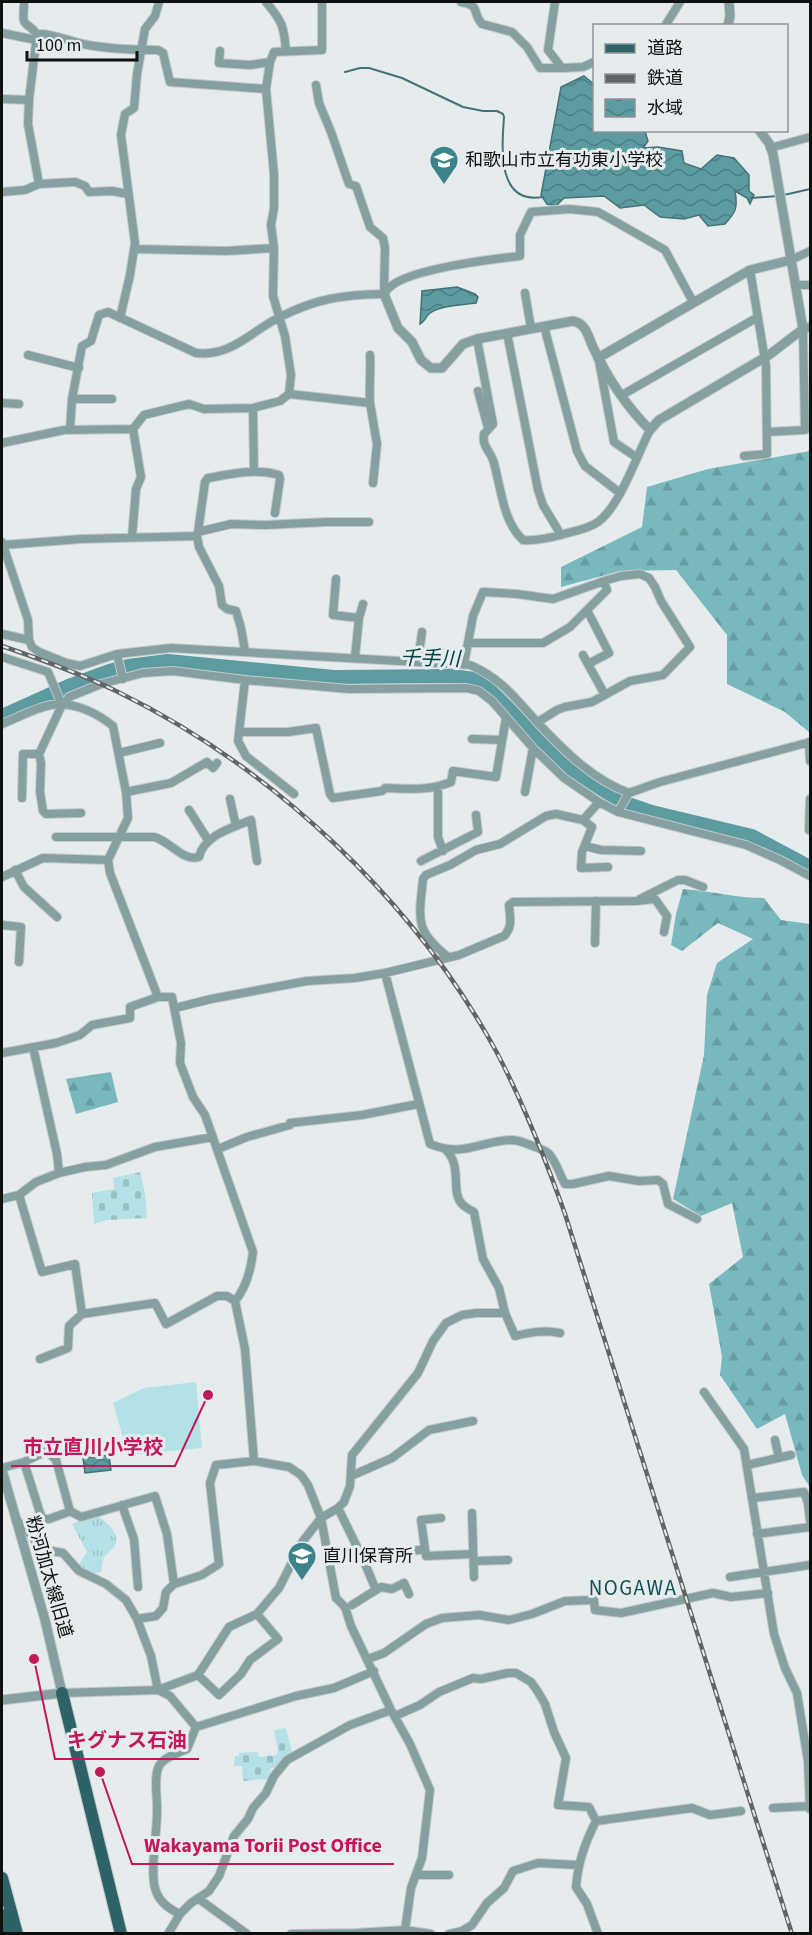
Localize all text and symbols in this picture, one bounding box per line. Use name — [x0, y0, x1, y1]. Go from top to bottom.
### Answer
scale bar — [27, 24, 136, 62]
legend — [593, 24, 788, 132]
text: 100 m — [36, 33, 81, 58]
text: 道路 — [647, 36, 683, 61]
text: 鉄道 — [647, 66, 683, 91]
text: 水域 — [647, 96, 683, 121]
school or university icon: 和歌山市立有功東小学校 — [428, 144, 460, 186]
place label: 和歌山市立有功東小学校 — [465, 148, 663, 173]
water label: 千手川 — [400, 644, 462, 674]
callout: 市立直川小学校 — [11, 1428, 175, 1466]
text: 市立直川小学校 — [23, 1434, 163, 1462]
street label: 粉河加太線旧道 — [20, 1513, 78, 1641]
school or university icon: 直川保育所 — [286, 1540, 318, 1582]
place label: 直川保育所 — [323, 1544, 413, 1569]
district label: NOGAWA — [589, 1573, 677, 1603]
callout: キグナス石油 — [55, 1721, 199, 1759]
text: キグナス石油 — [67, 1727, 187, 1755]
callout: Wakayama Torii Post Office — [132, 1826, 394, 1864]
text: Wakayama Torii Post Office — [144, 1832, 382, 1860]

